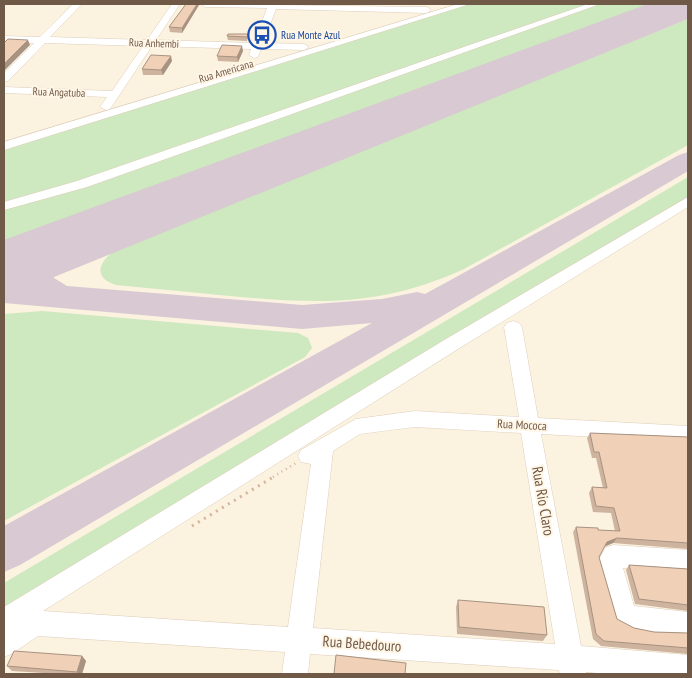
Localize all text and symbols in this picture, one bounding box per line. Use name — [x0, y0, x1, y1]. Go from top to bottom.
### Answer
bus stop icon: Rua Monte Azul — [247, 20, 277, 50]
place label: Rua Monte Azul — [281, 28, 341, 42]
street label: Rua Anhembi — [129, 35, 179, 51]
street label: Rua Americana — [197, 56, 255, 86]
street label: Rua Angatuba — [32, 84, 86, 100]
street label: Rua Mococa — [497, 416, 547, 433]
street label: Rua Rio Claro — [528, 465, 559, 537]
street label: Rua Bebedouro — [322, 631, 402, 656]

